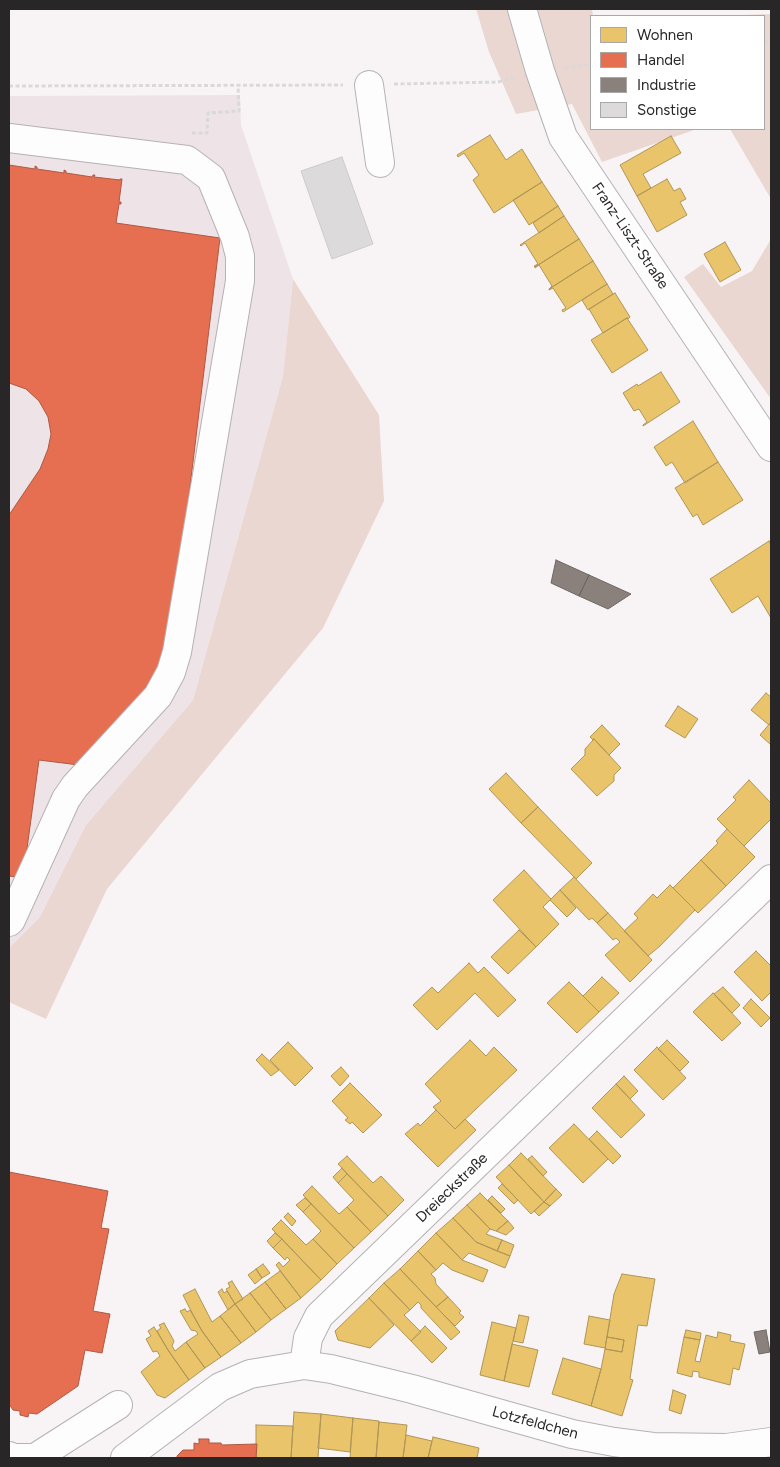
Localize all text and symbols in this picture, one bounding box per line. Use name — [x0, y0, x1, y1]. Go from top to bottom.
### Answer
legend — [590, 15, 765, 130]
text: Wohnen — [637, 26, 693, 44]
text: Handel — [637, 51, 685, 69]
text: Industrie — [637, 76, 696, 94]
text: Sonstige — [637, 101, 696, 119]
street label: Franz-Liszt-Straße — [588, 179, 672, 293]
street label: Dreieckstraße — [412, 1149, 492, 1227]
street label: Lotzfeldchen — [490, 1403, 580, 1443]

